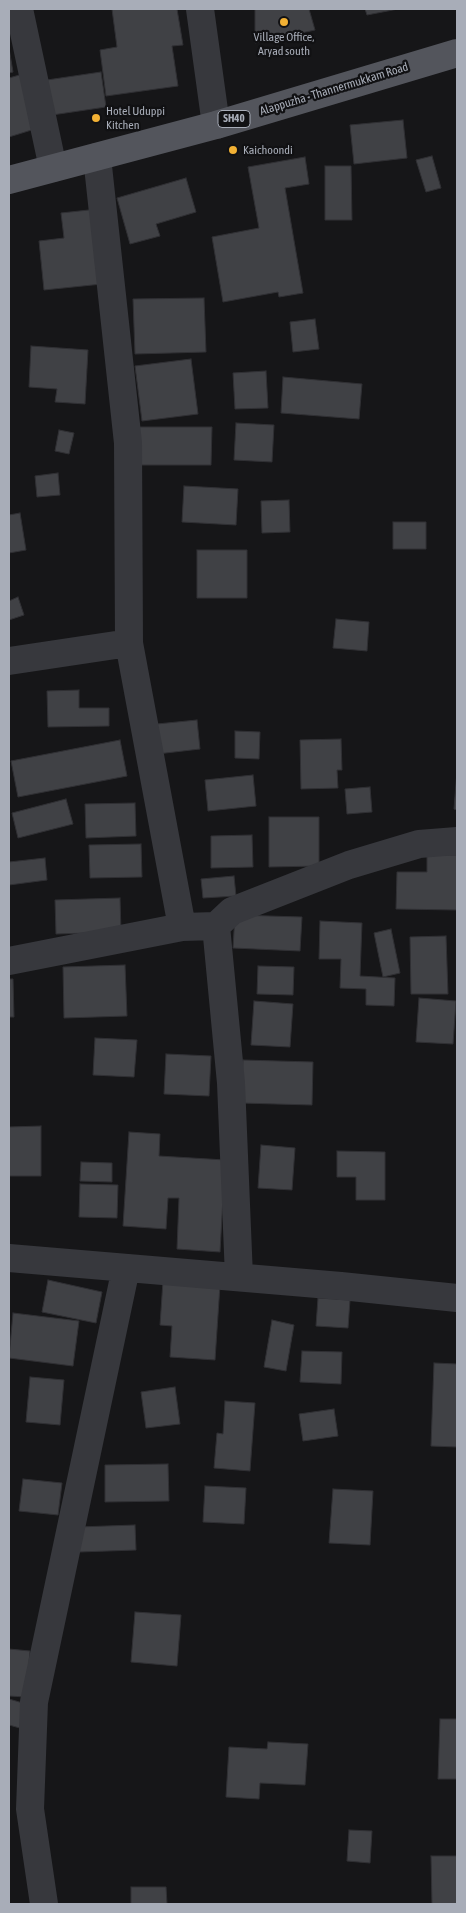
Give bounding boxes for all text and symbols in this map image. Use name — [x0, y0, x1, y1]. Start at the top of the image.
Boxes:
marker: Village Office, Aryad south — [278, 16, 290, 28]
place label: Village Office, Aryad south — [254, 30, 314, 58]
street label: Alappuzha - Thannermukkam Road — [258, 60, 410, 118]
place label: Hotel Uduppi Kitchen — [106, 104, 165, 132]
road number: SH40 — [218, 110, 250, 128]
marker: Hotel Uduppi Kitchen — [90, 112, 102, 124]
place label: Kaichoondi — [243, 143, 293, 157]
marker: Kaichoondi — [227, 144, 239, 156]

